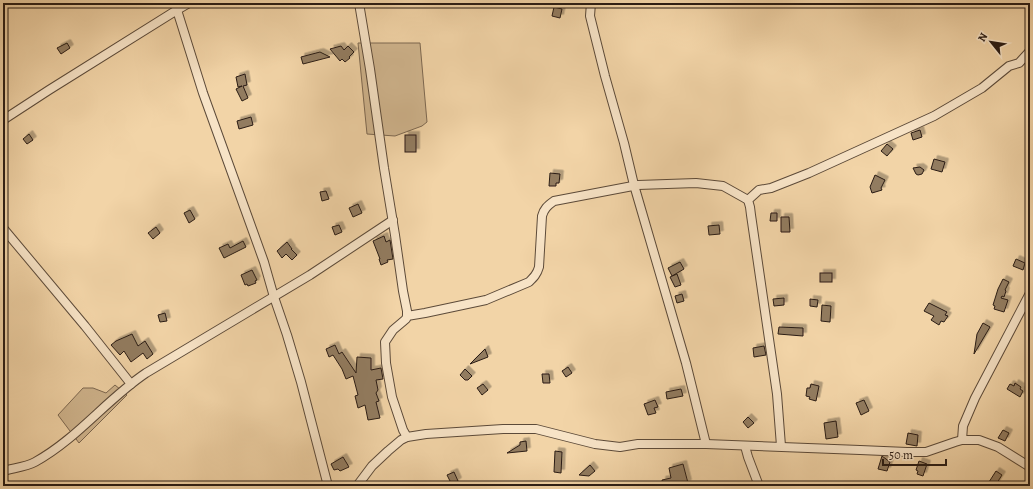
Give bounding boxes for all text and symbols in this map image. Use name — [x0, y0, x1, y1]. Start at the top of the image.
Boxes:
north arrow — [971, 22, 1011, 62]
text: N — [974, 30, 991, 44]
scale bar — [883, 441, 946, 467]
text: 50 m — [889, 447, 913, 463]

